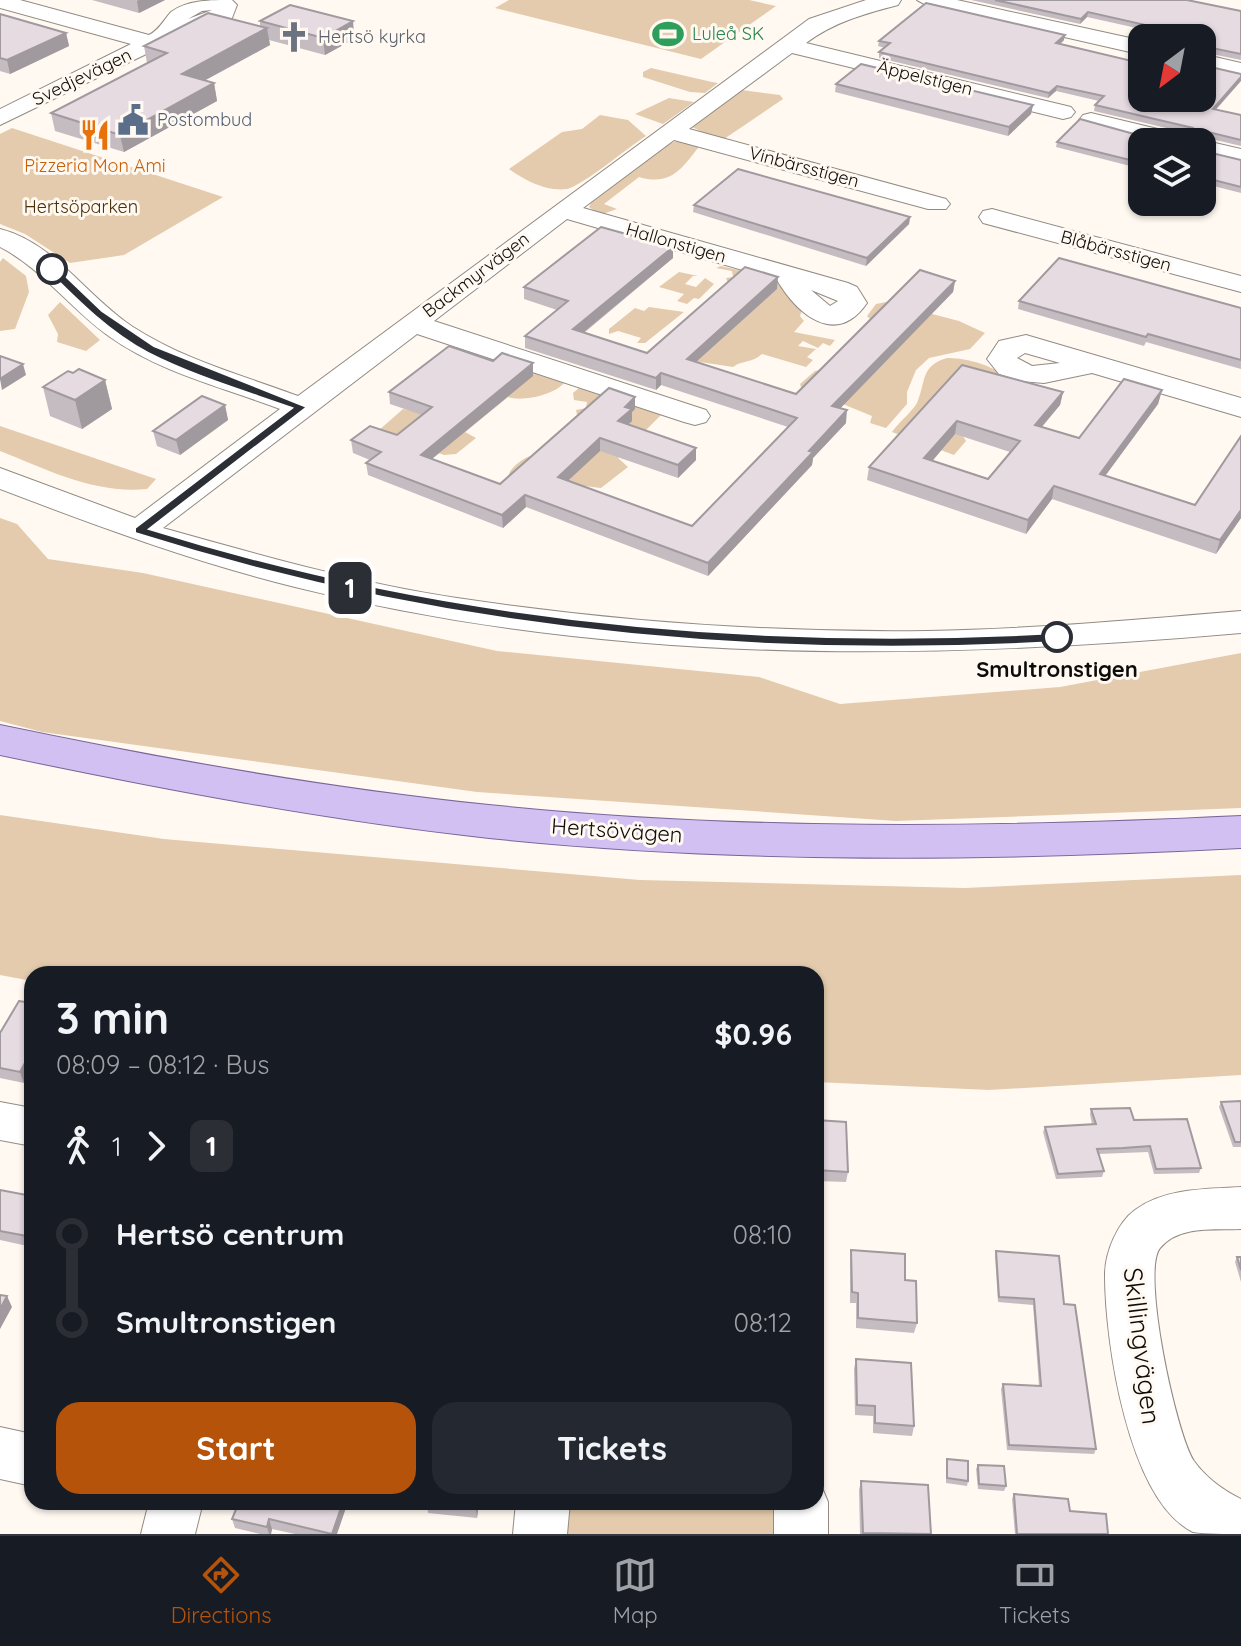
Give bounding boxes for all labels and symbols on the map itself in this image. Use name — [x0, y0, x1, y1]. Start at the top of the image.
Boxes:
sports icon: Luleå SK — [651, 17, 685, 51]
church icon: Hertsö kyrka — [277, 20, 311, 54]
place label: Luleå SK — [692, 22, 764, 45]
north arrow — [1128, 24, 1216, 112]
place label: Hertsö kyrka — [318, 25, 426, 48]
street label: Svedjevägen — [28, 43, 135, 110]
street label: Äppelstigen — [875, 55, 975, 100]
public building icon: Postombud — [116, 103, 150, 137]
place label: Postombud — [157, 108, 252, 131]
restaurant icon: Pizzeria Mon Ami — [78, 118, 112, 152]
street label: Vinbärsstigen — [746, 141, 862, 192]
place label: Pizzeria Mon Ami — [24, 154, 166, 177]
park label: Hertsöparken — [24, 195, 138, 218]
street label: Hallonstigen — [623, 217, 729, 268]
street label: Blåbärsstigen — [1058, 225, 1174, 276]
street label: Backmyrvägen — [418, 227, 534, 322]
unlabelled marker — [37, 254, 67, 284]
line badge: 1 — [324, 562, 376, 614]
marker: Smultronstigen — [1042, 622, 1072, 652]
place label: Smultronstigen — [976, 655, 1138, 683]
street label: Hertsövägen — [550, 811, 684, 849]
street label: Skillingvägen — [1117, 1266, 1168, 1426]

